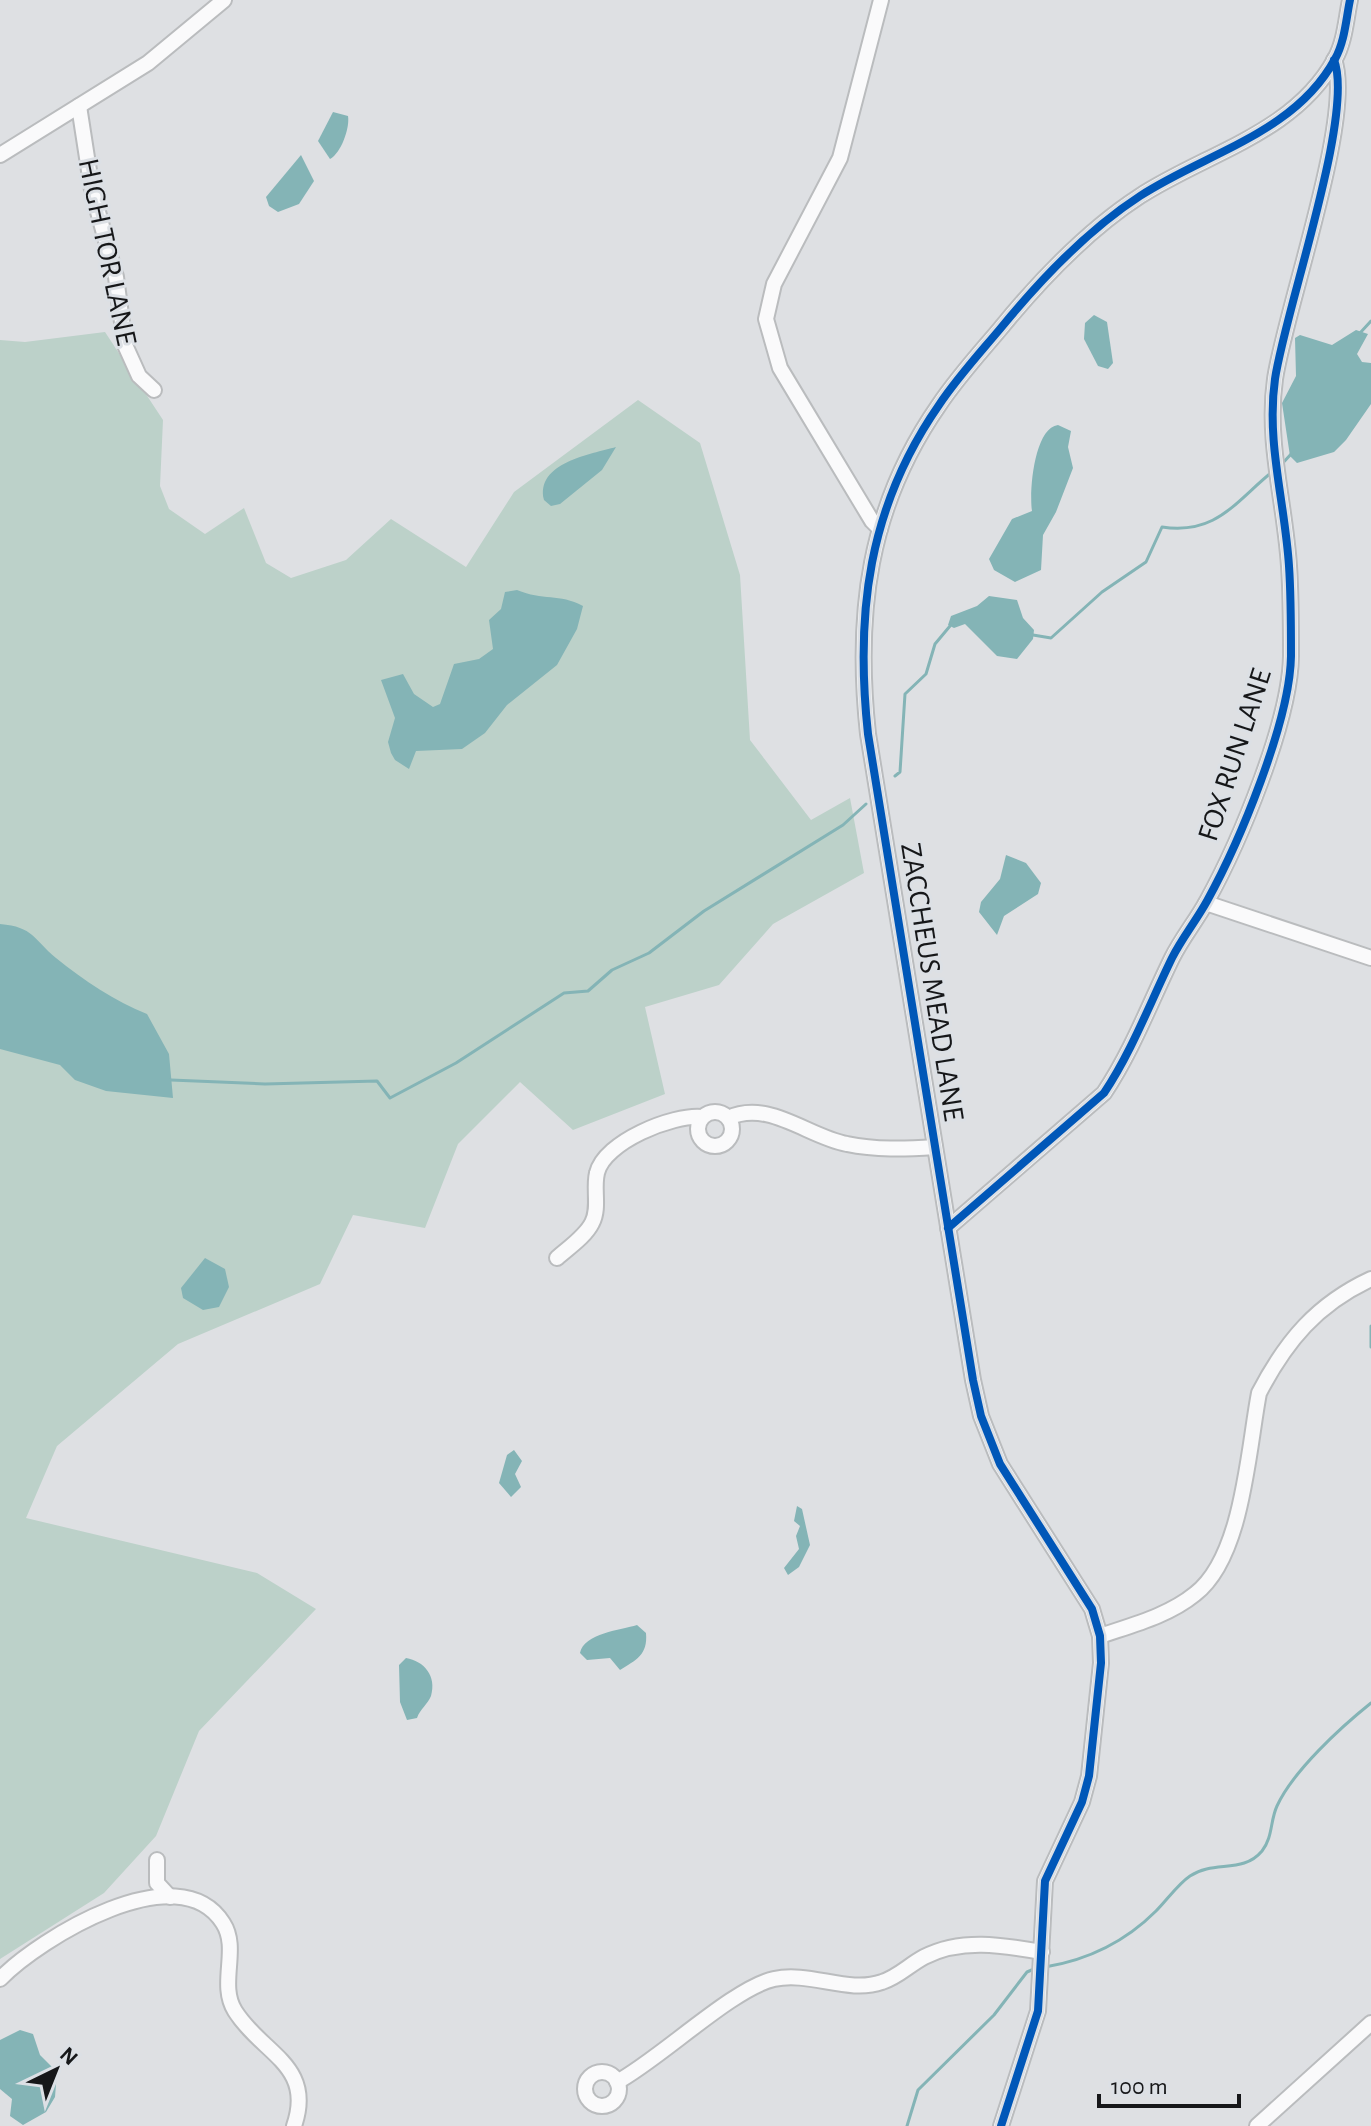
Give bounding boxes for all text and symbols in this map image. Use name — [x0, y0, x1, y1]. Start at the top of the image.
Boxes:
street label: HIGH TOR LANE — [73, 156, 141, 348]
street label: FOX RUN LANE — [1193, 665, 1277, 845]
street label: ZACCHEUS MEAD LANE — [895, 841, 969, 1123]
north arrow — [16, 2030, 96, 2110]
text: N — [56, 2043, 82, 2069]
scale bar — [1099, 2058, 1239, 2108]
text: 100 m — [1111, 2075, 1168, 2099]

